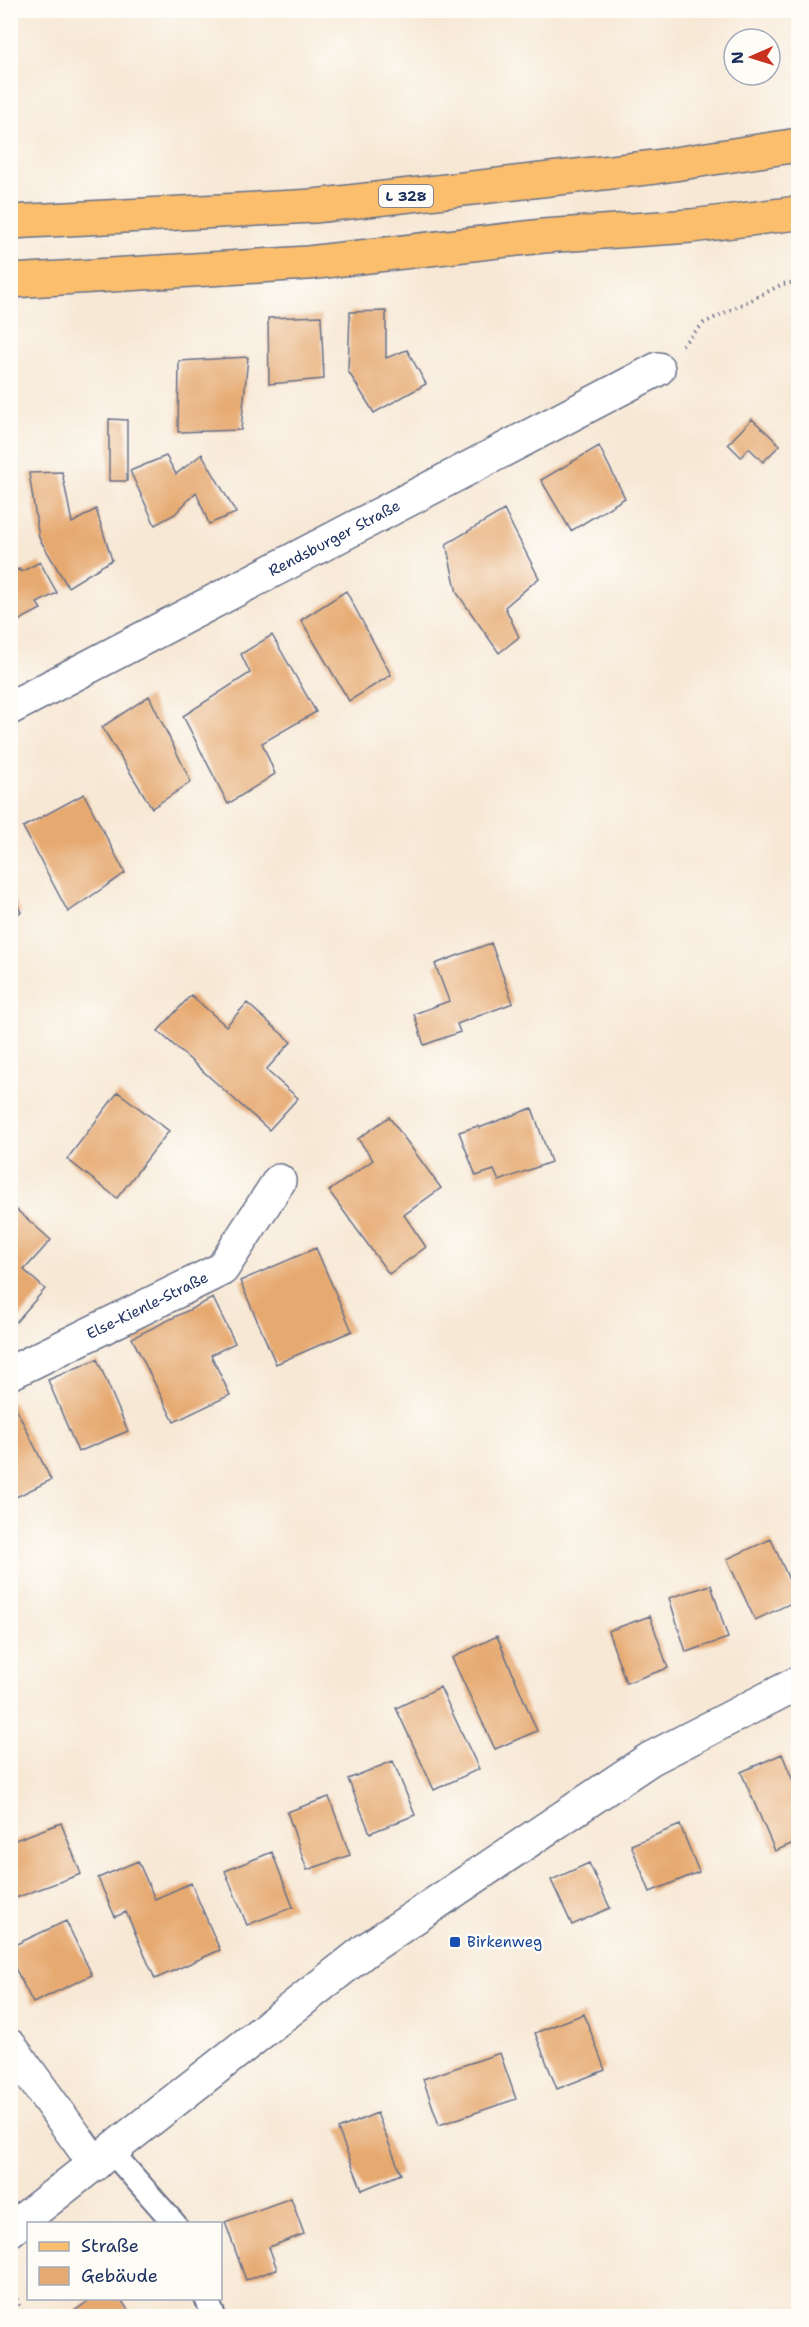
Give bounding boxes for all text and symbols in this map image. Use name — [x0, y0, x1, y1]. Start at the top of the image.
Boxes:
north arrow — [722, 27, 782, 87]
text: N — [727, 51, 748, 65]
road number: L 328 — [379, 185, 433, 207]
street label: Rendsburger Straße — [265, 496, 404, 581]
street label: Else-Kienle-Straße — [83, 1267, 212, 1344]
place label: Birkenweg — [467, 1932, 542, 1952]
marker: Birkenweg — [448, 1935, 462, 1949]
legend — [27, 2222, 222, 2300]
text: Straße — [81, 2234, 139, 2258]
text: Gebäude — [81, 2264, 158, 2288]

